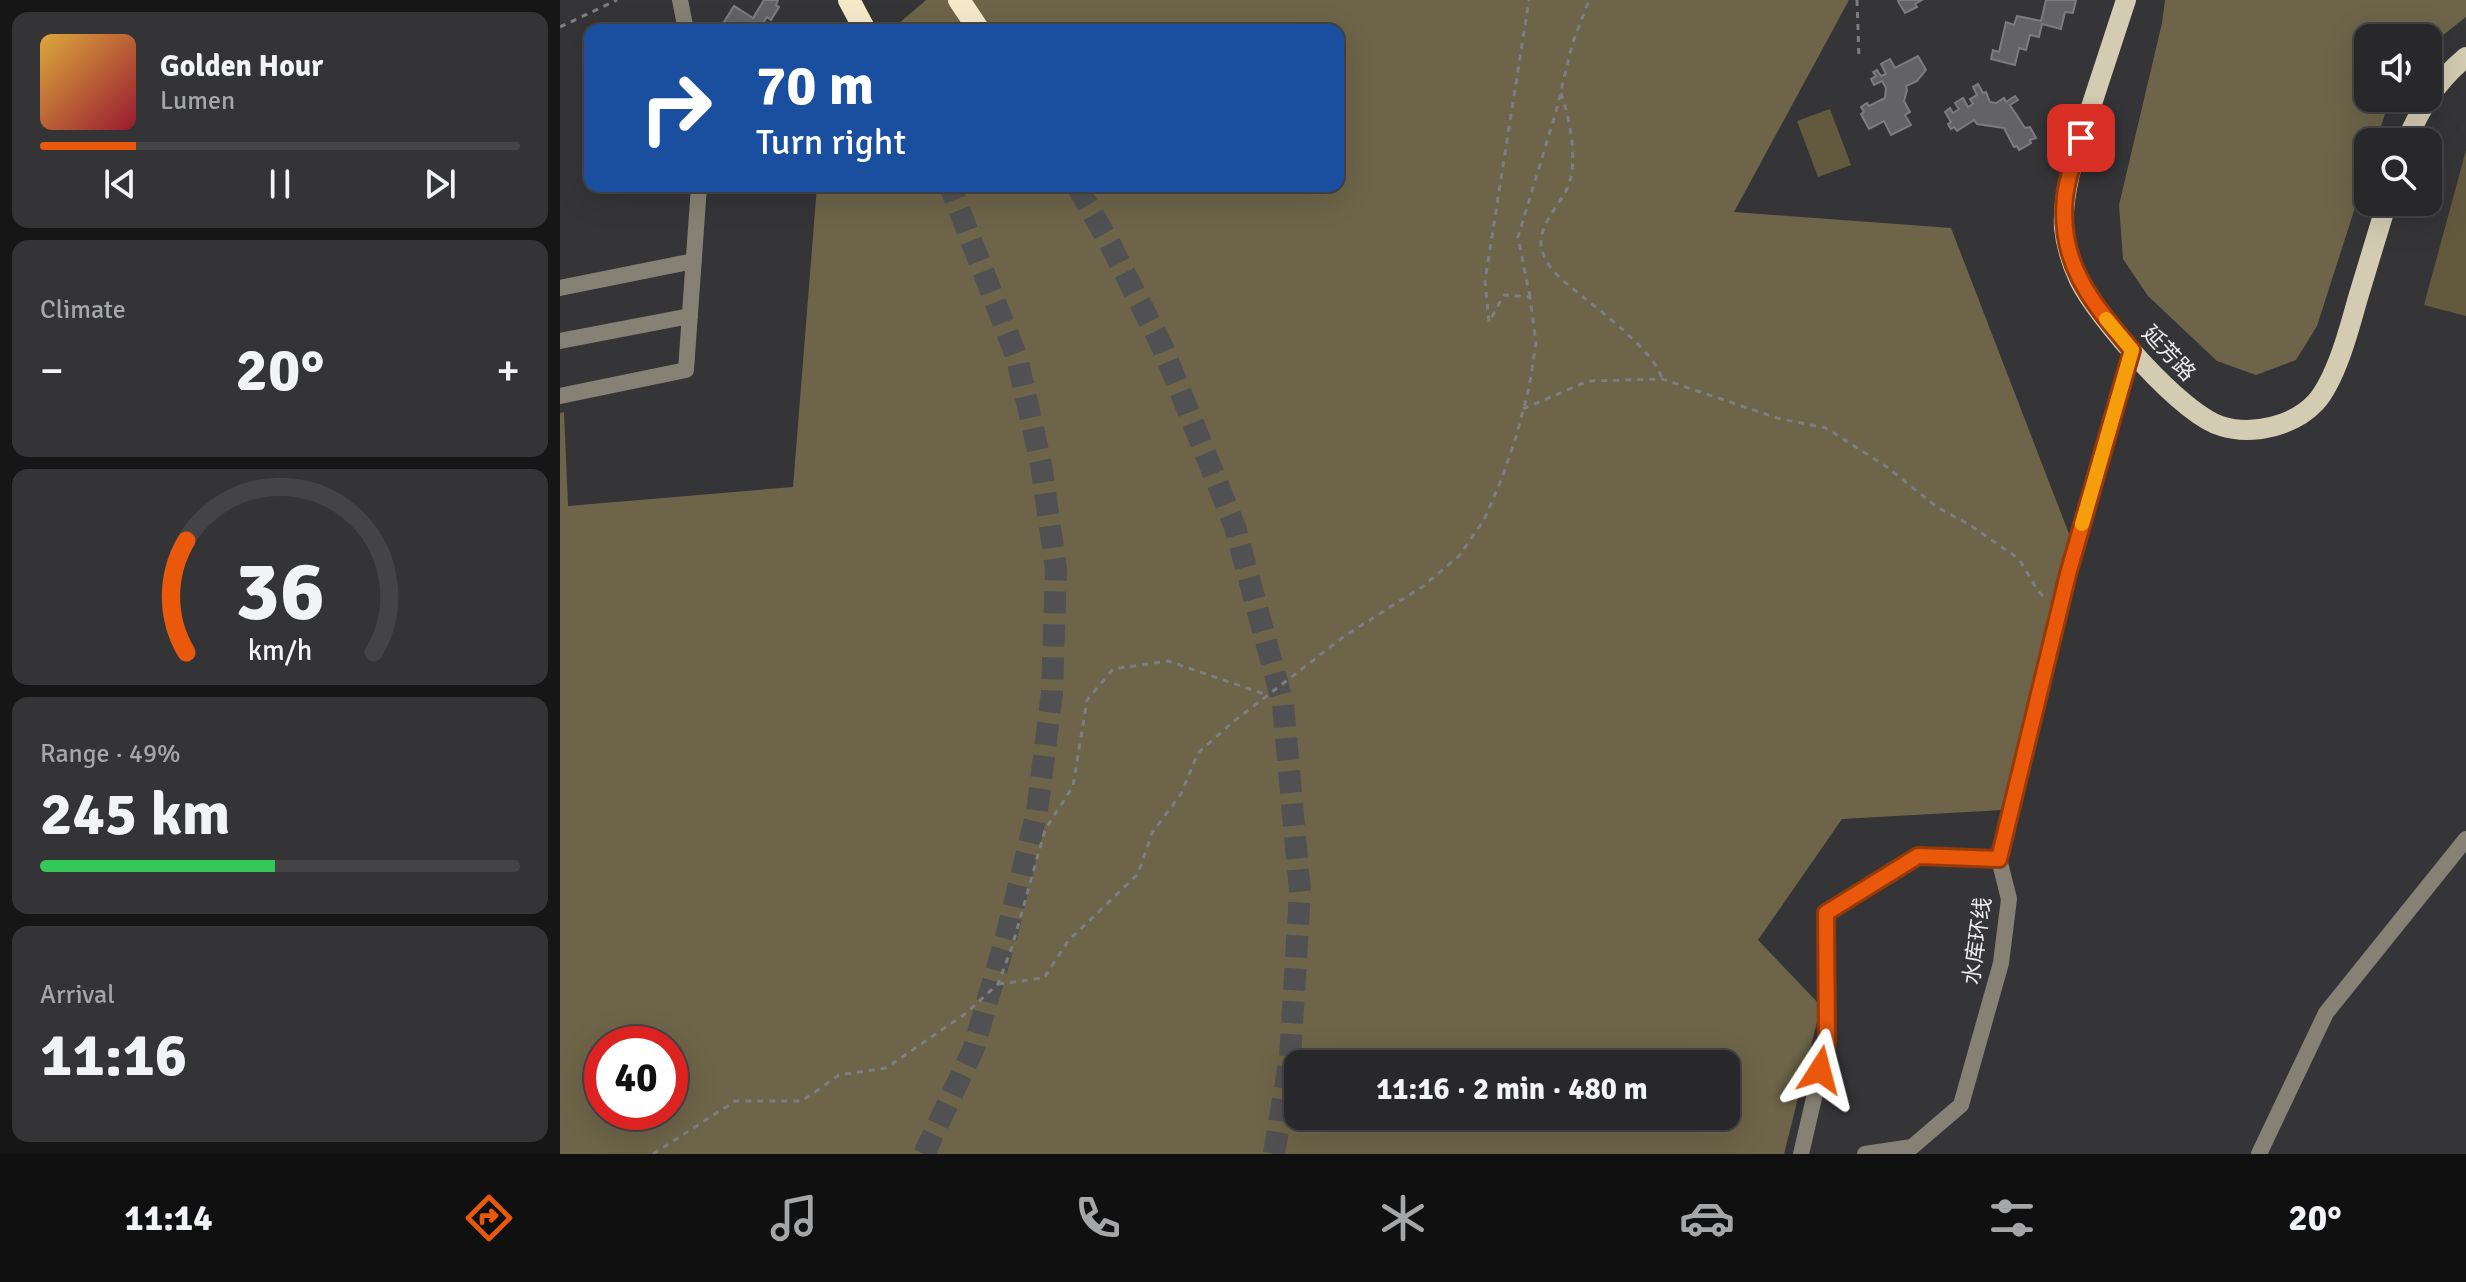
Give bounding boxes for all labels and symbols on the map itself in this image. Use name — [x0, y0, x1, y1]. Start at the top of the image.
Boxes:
pin — [2047, 104, 2115, 172]
street label: 延芳路 — [2137, 320, 2201, 386]
street label: 水库环线 — [1958, 896, 1996, 986]
speed limit sign: 40 — [584, 1026, 688, 1130]
position arrow — [1778, 1028, 1862, 1112]

